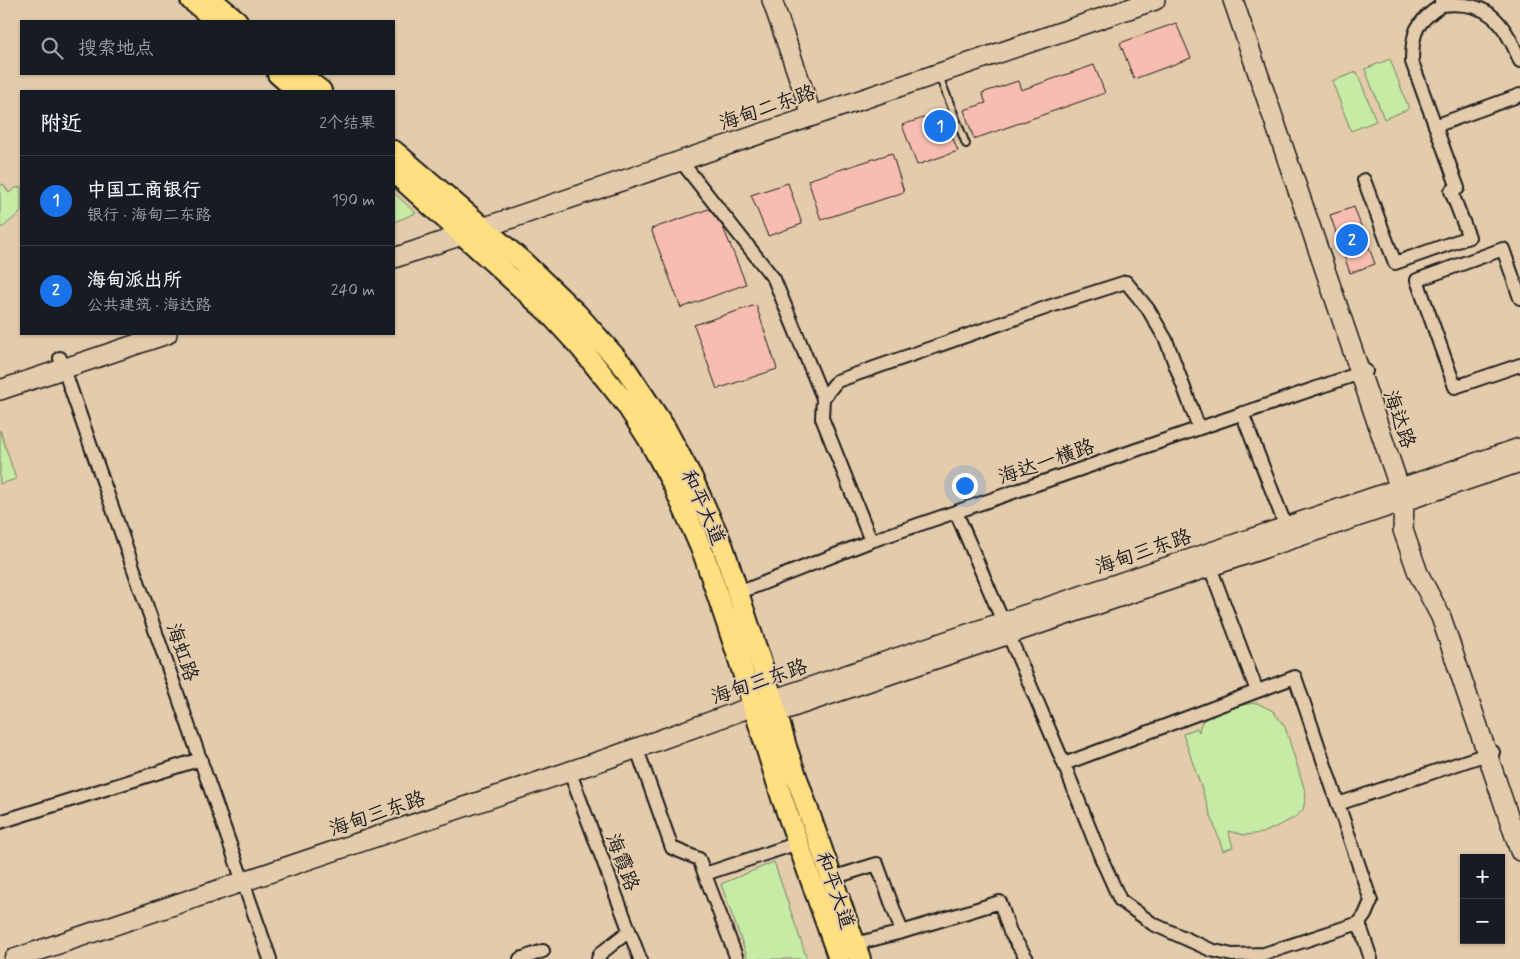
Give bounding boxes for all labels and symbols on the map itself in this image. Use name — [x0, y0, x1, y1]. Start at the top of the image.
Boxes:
street label: 海甸二东路 — [716, 79, 820, 137]
pin: 1 — [924, 107, 956, 145]
pin: 2 — [1336, 221, 1368, 259]
street label: 海达路 — [1376, 387, 1421, 453]
street label: 海达一横路 — [995, 433, 1099, 491]
street label: 和平大道 — [674, 466, 731, 550]
your location — [952, 473, 978, 499]
street label: 海甸三东路 — [1092, 523, 1196, 581]
street label: 海虹路 — [159, 620, 204, 686]
street label: 海甸三东路 — [708, 653, 812, 711]
street label: 海甸三东路 — [326, 785, 430, 843]
street label: 海霞路 — [598, 830, 645, 896]
street label: 和平大道 — [809, 848, 860, 933]

